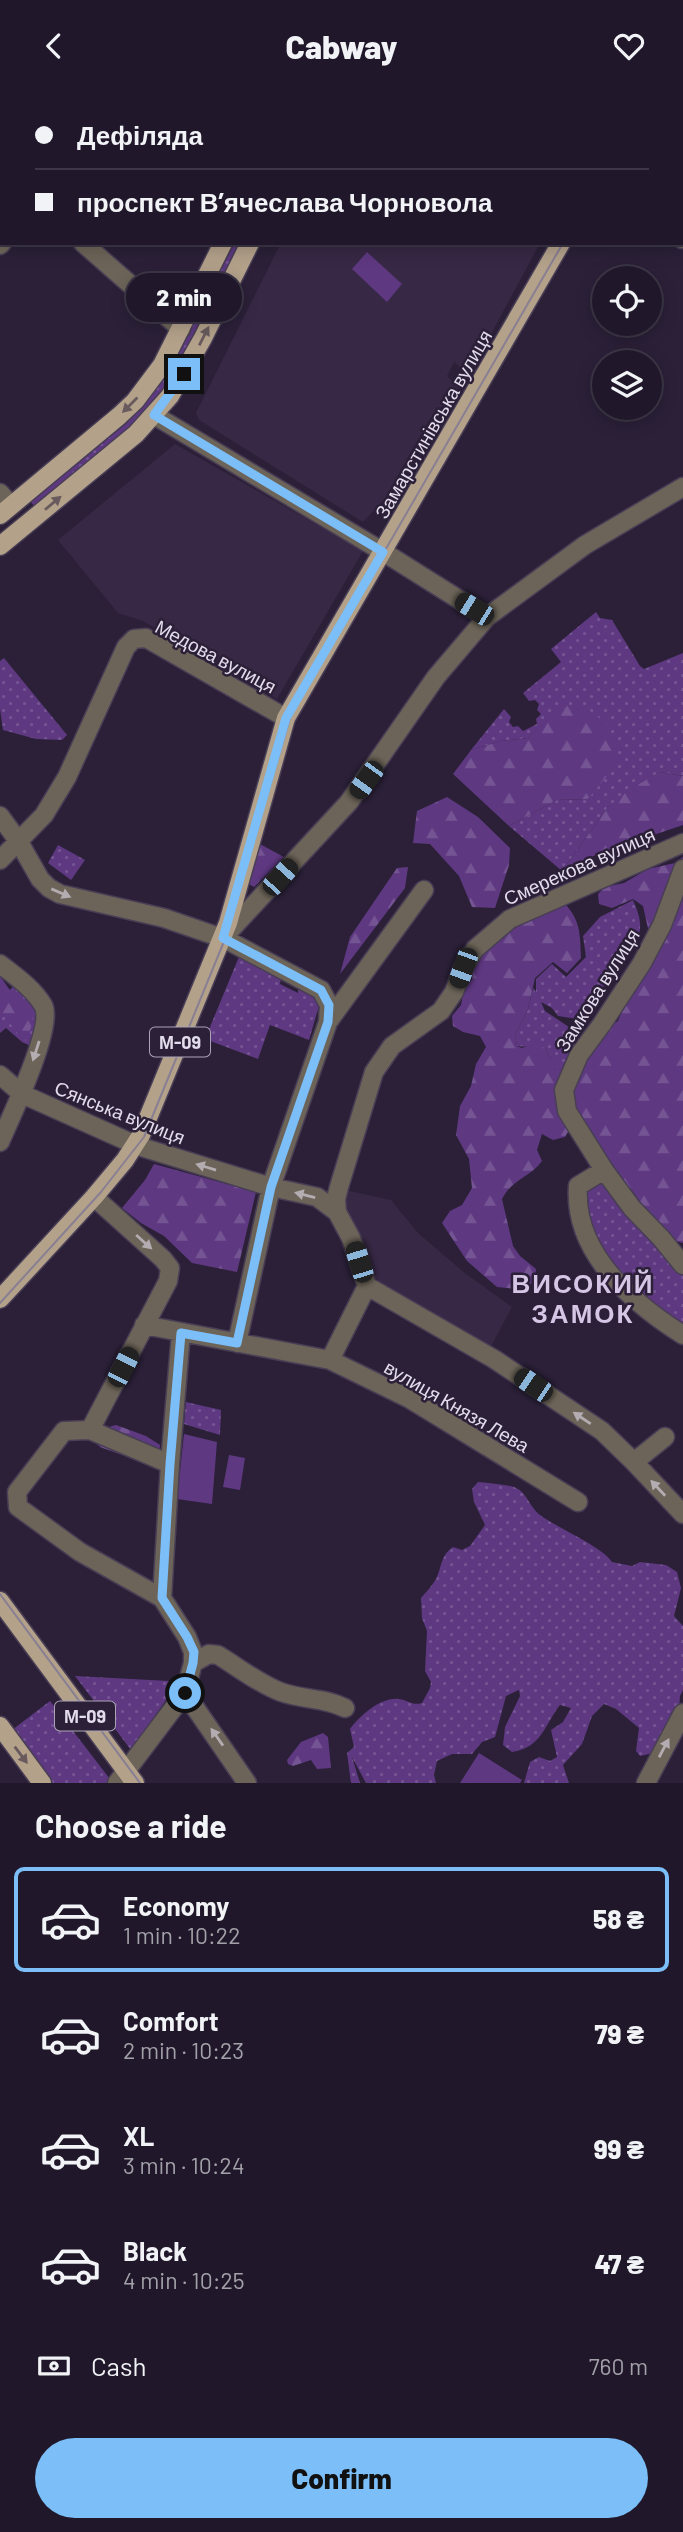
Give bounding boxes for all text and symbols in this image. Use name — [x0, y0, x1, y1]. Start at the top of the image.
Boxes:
icon: back — [35, 27, 73, 65]
text: Cabway — [285, 27, 398, 65]
icon: heart — [610, 27, 648, 65]
text: Дефіляда — [77, 119, 203, 150]
text: проспект Вʼячеслава Чорновола — [77, 186, 492, 217]
map controls — [592, 266, 662, 420]
button: locate — [592, 266, 662, 336]
callout: 2 min — [126, 273, 242, 321]
text: 2 min — [156, 283, 212, 311]
one-way arrow — [197, 326, 209, 346]
street label: Замарстинівська вулиця — [370, 326, 496, 522]
button: layers — [592, 350, 662, 420]
route end — [168, 358, 200, 390]
one-way arrow — [121, 397, 138, 414]
one-way arrow — [44, 496, 61, 511]
car — [451, 589, 498, 629]
street label: Медова вулиця — [152, 614, 280, 698]
car — [346, 757, 387, 803]
street label: Смерекова вулиця — [500, 822, 658, 910]
car — [259, 854, 302, 900]
one-way arrow — [51, 887, 71, 899]
street label: Замкова вулиця — [550, 925, 644, 1055]
car — [446, 945, 481, 991]
road number: М-09 — [150, 1027, 210, 1057]
one-way arrow — [30, 1041, 41, 1062]
street label: Сянська вулиця — [51, 1075, 189, 1149]
one-way arrow — [195, 1161, 216, 1171]
one-way arrow — [294, 1189, 316, 1200]
one-way arrow — [136, 1234, 153, 1249]
car — [343, 1239, 376, 1285]
district label: ВИСОКИЙ ЗАМОК — [511, 1267, 655, 1328]
car — [105, 1344, 142, 1390]
street label: вулиця Князя Лева — [380, 1355, 534, 1457]
car — [510, 1365, 557, 1405]
one-way arrow — [573, 1411, 591, 1425]
one-way arrow — [651, 1480, 667, 1497]
route start — [169, 1677, 201, 1709]
road number: М-09 — [55, 1701, 115, 1731]
one-way arrow — [210, 1728, 224, 1746]
one-way arrow — [659, 1738, 670, 1758]
one-way arrow — [14, 1746, 28, 1764]
text: Choose a ride — [35, 1806, 227, 1844]
icon: car — [39, 1888, 102, 1951]
text: Economy — [123, 1890, 229, 1921]
text: 58 ₴ — [593, 1903, 644, 1934]
text: 1 min · 10:22 — [123, 1921, 240, 1949]
icon: car — [39, 2003, 102, 2066]
text: Comfort — [123, 2005, 219, 2036]
text: 79 ₴ — [594, 2018, 644, 2049]
text: 2 min · 10:23 — [123, 2036, 244, 2064]
icon: car — [39, 2118, 102, 2181]
text: XL — [123, 2120, 154, 2151]
text: 99 ₴ — [594, 2133, 644, 2164]
text: 3 min · 10:24 — [123, 2151, 245, 2179]
icon: car — [39, 2233, 102, 2296]
text: Black — [123, 2235, 187, 2266]
text: 47 ₴ — [594, 2248, 644, 2279]
text: 4 min · 10:25 — [123, 2266, 245, 2294]
icon: cash — [35, 2347, 73, 2385]
text: Cash — [91, 2350, 146, 2381]
text: 760 m — [589, 2352, 648, 2380]
button: Confirm — [35, 2438, 648, 2518]

